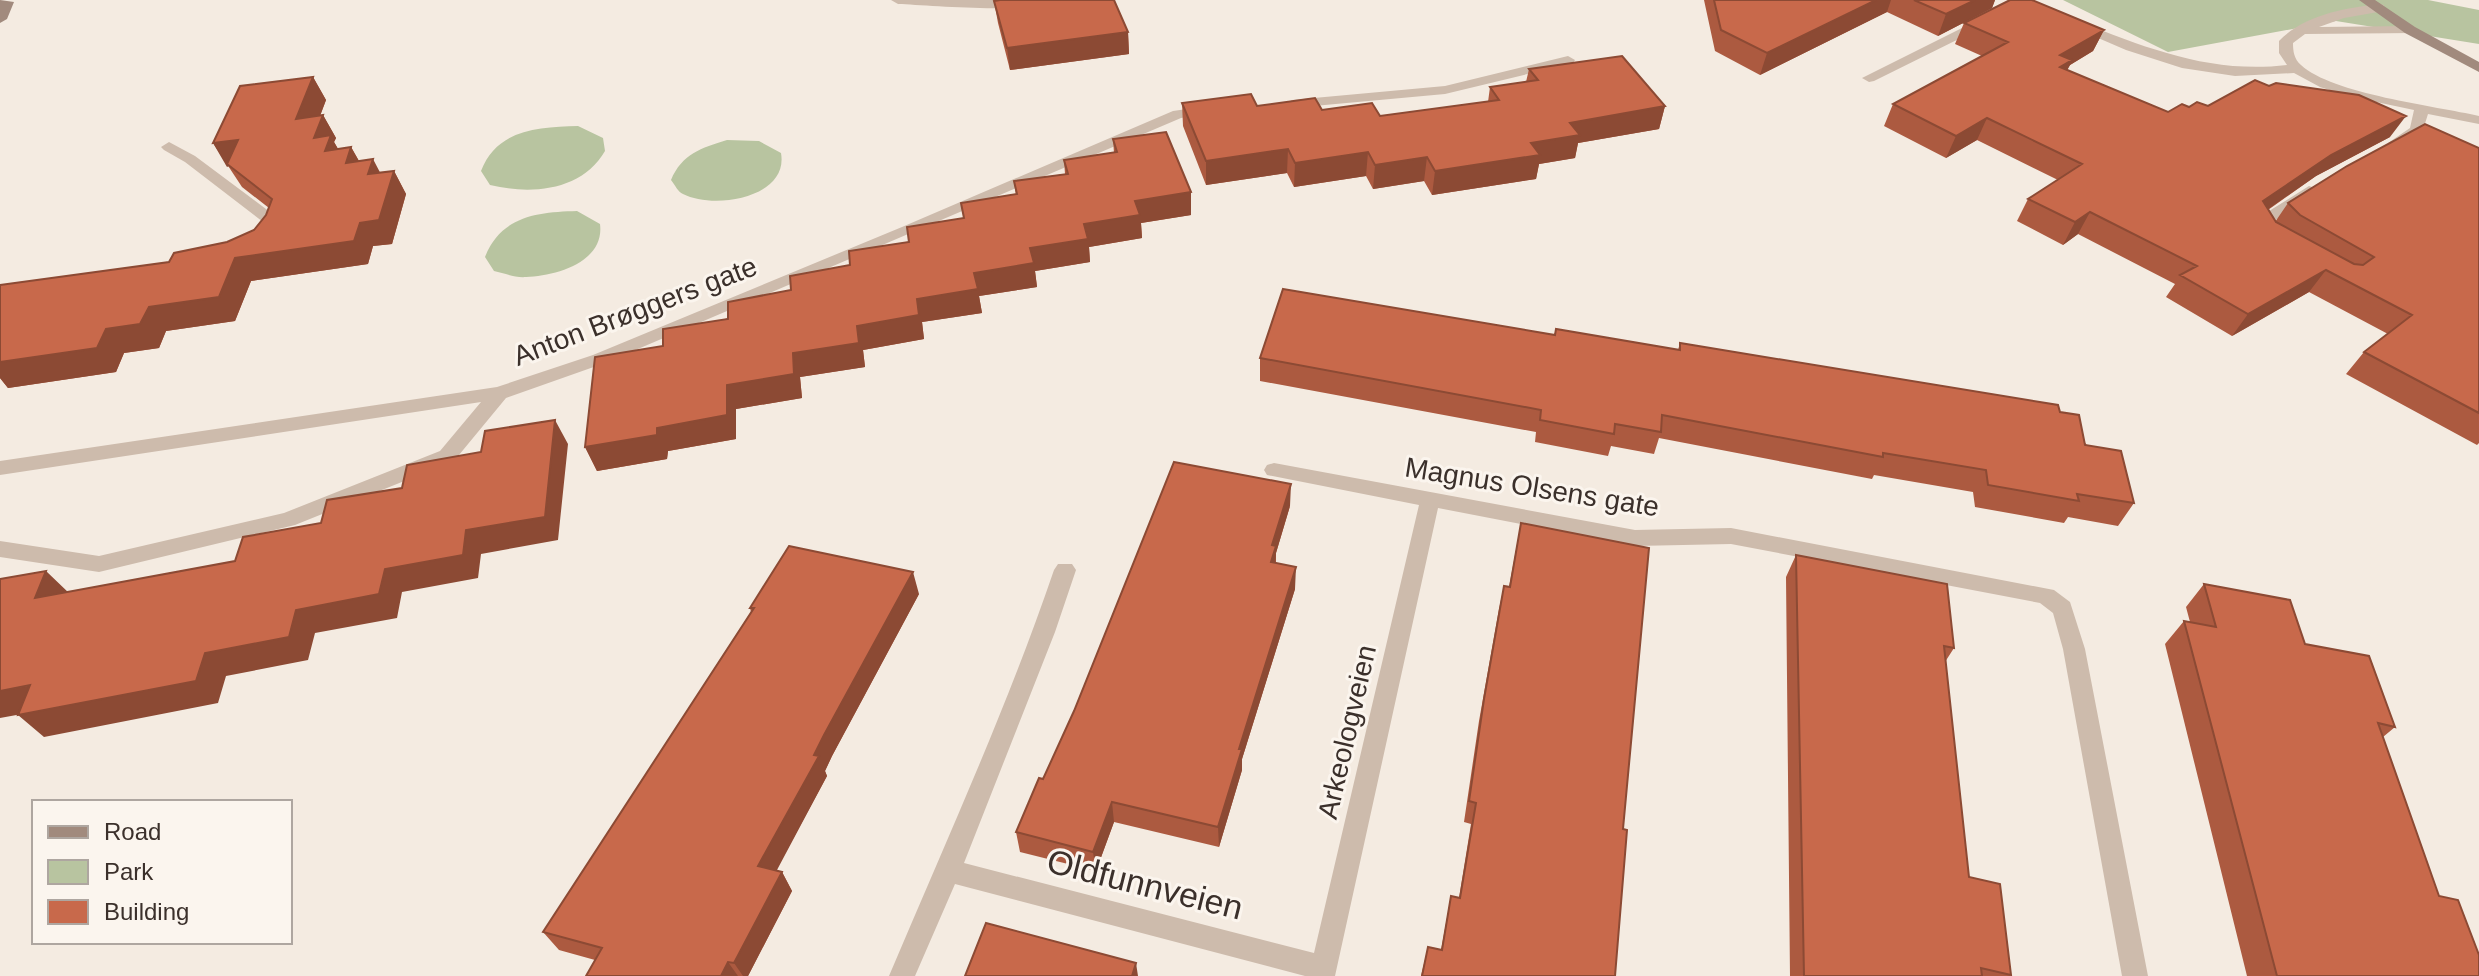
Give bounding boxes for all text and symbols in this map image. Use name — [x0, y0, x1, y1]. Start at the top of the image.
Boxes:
street label: Anton Brøggers gate — [509, 250, 761, 372]
street label: Magnus Olsens gate — [1403, 452, 1661, 522]
street label: Arkeologveien — [1312, 642, 1382, 822]
legend — [32, 800, 292, 944]
text: Road — [104, 818, 161, 845]
street label: Oldfunnveien — [1043, 841, 1247, 927]
text: Park — [104, 858, 154, 885]
text: Building — [104, 898, 189, 925]

